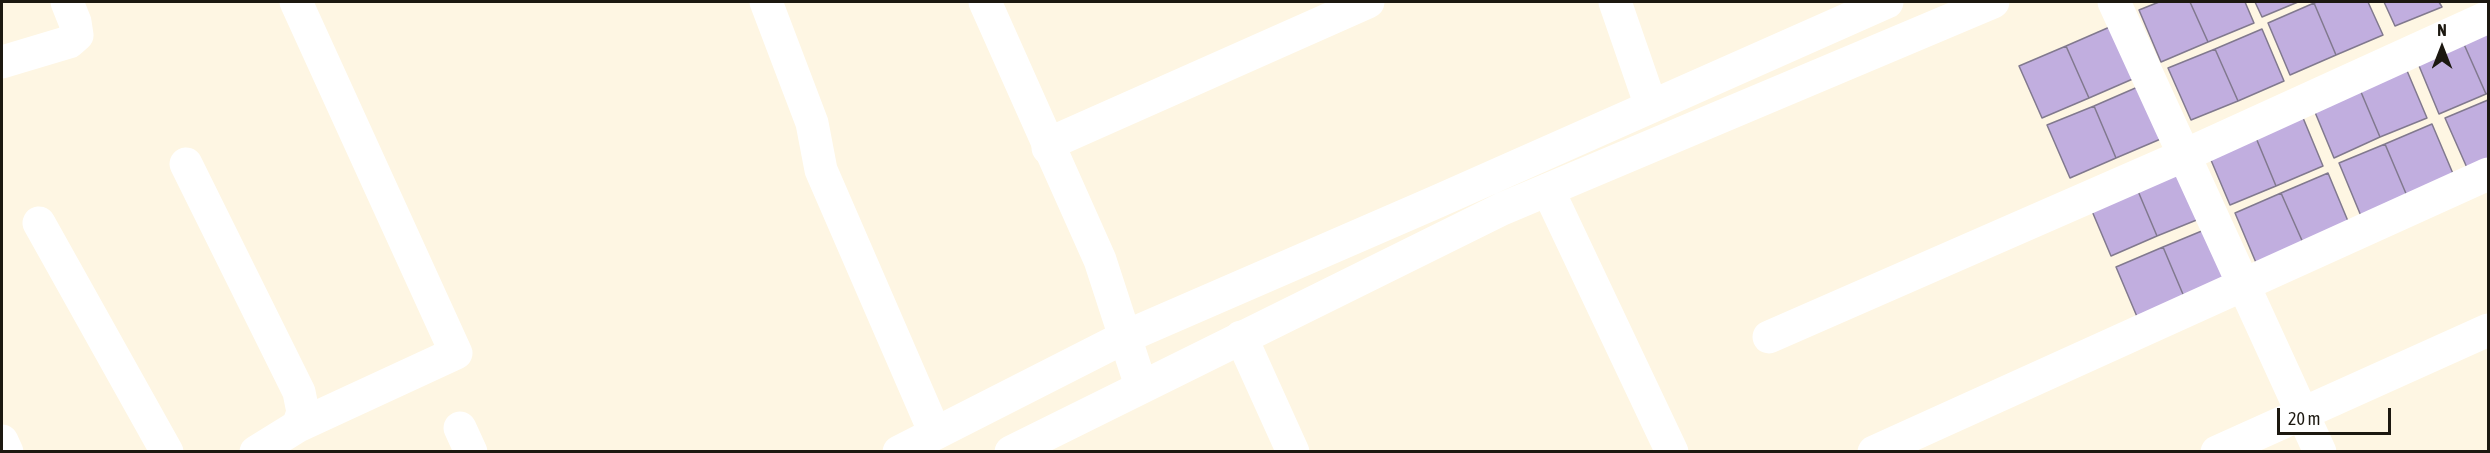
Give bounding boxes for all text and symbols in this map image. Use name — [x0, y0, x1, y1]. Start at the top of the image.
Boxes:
north arrow — [2412, 18, 2472, 78]
text: N — [2437, 21, 2447, 39]
scale bar — [2280, 396, 2394, 434]
text: 20 m — [2288, 408, 2320, 429]

